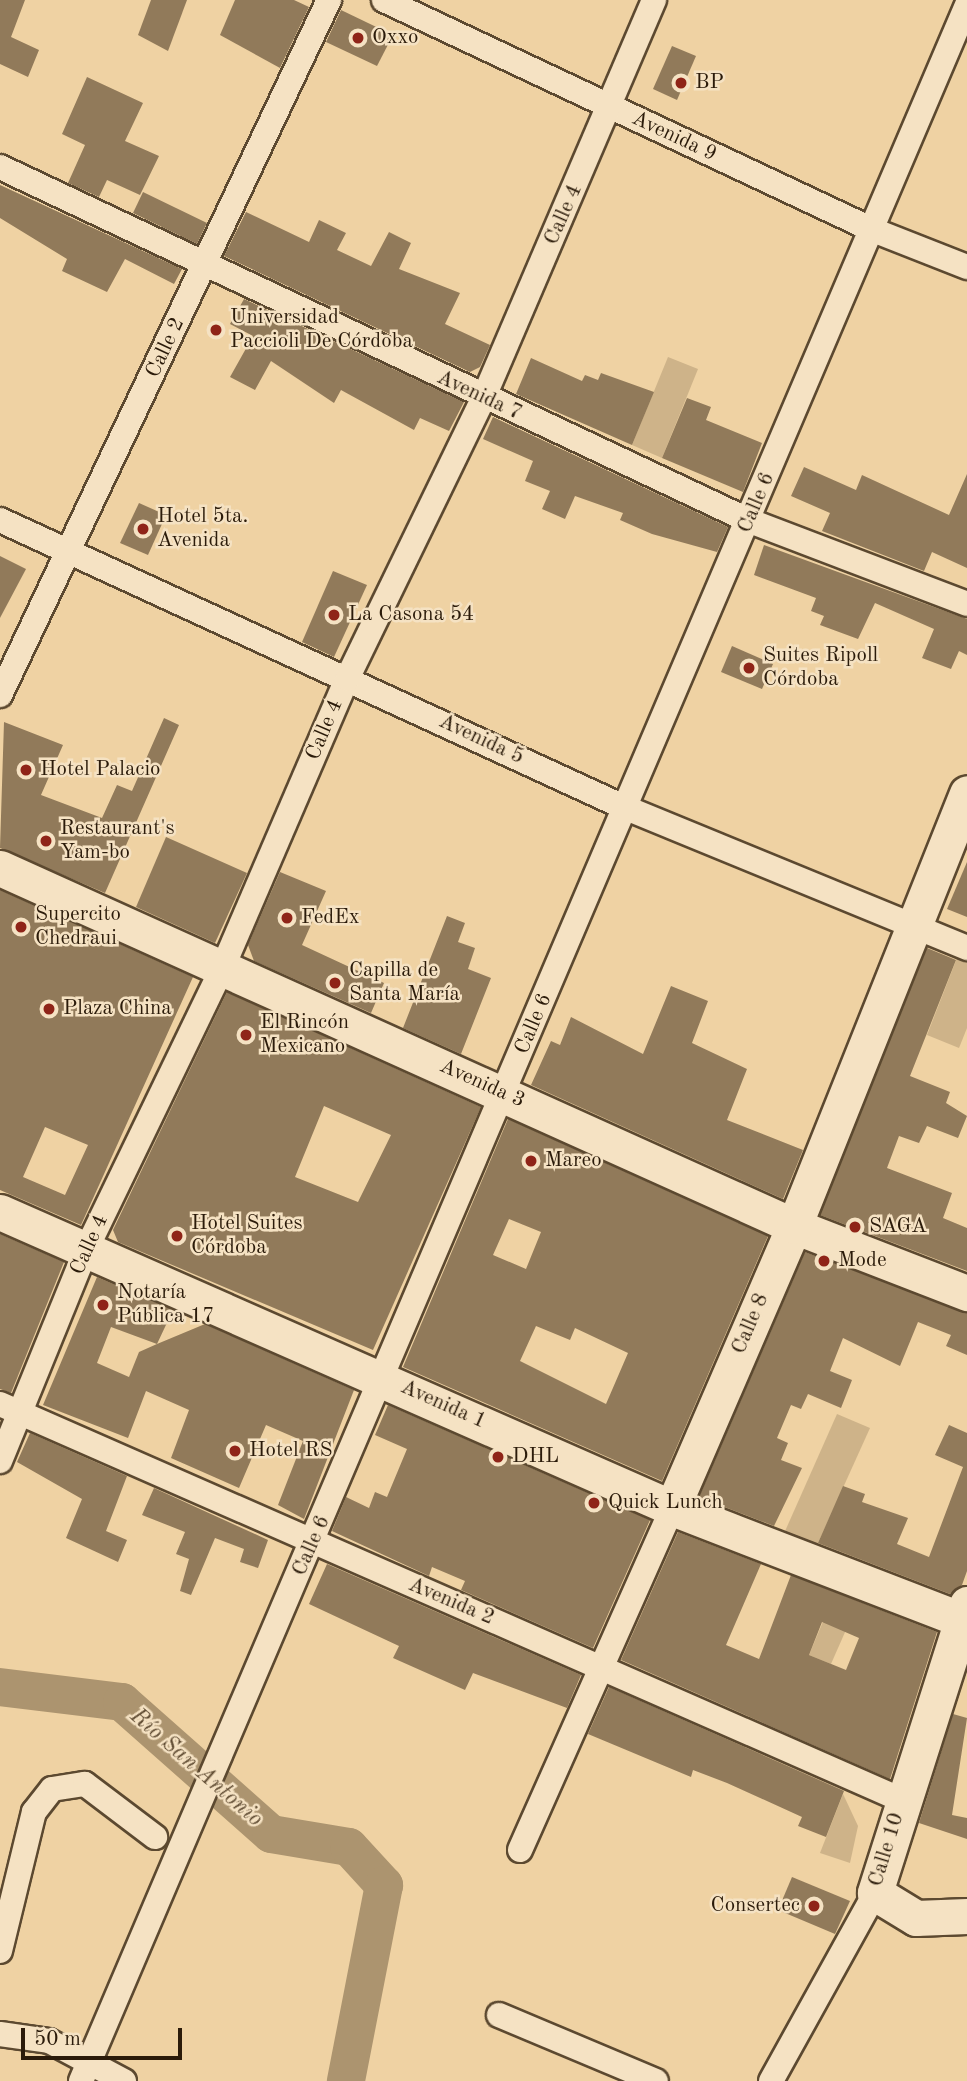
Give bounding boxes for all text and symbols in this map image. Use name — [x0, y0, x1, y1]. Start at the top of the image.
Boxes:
place label: Oxxo — [372, 25, 418, 51]
marker: Oxxo — [350, 30, 366, 46]
place label: BP — [695, 70, 724, 96]
marker: BP — [673, 75, 689, 91]
street label: Avenida 9 — [627, 106, 721, 168]
street label: Calle 4 — [540, 181, 588, 249]
place label: Universidad Paccioli De Córdoba — [230, 305, 413, 355]
street label: Calle 2 — [141, 314, 191, 382]
marker: Universidad Paccioli De Córdoba — [208, 322, 224, 338]
street label: Avenida 7 — [432, 365, 526, 427]
street label: Calle 6 — [733, 469, 781, 537]
place label: Hotel 5ta. Avenida — [157, 504, 248, 554]
marker: Hotel 5ta. Avenida — [135, 521, 151, 537]
place label: La Casona 54 — [348, 602, 474, 628]
marker: La Casona 54 — [326, 607, 342, 623]
place label: Suites Ripoll Córdoba — [763, 643, 878, 693]
marker: Suites Ripoll Córdoba — [741, 660, 757, 676]
street label: Calle 4 — [301, 696, 349, 764]
street label: Avenida 5 — [434, 709, 528, 771]
place label: Hotel Palacio — [40, 757, 161, 783]
marker: Hotel Palacio — [18, 762, 34, 778]
place label: Restaurant's Yam-bo — [60, 816, 175, 866]
marker: Restaurant's Yam-bo — [38, 833, 54, 849]
place label: Supercito Chedraui — [35, 902, 121, 952]
place label: FedEx — [301, 905, 360, 931]
marker: FedEx — [279, 910, 295, 926]
marker: Supercito Chedraui — [13, 919, 29, 935]
place label: Capilla de Santa María — [349, 958, 460, 1008]
marker: Capilla de Santa María — [327, 975, 343, 991]
street label: Calle 6 — [510, 990, 558, 1058]
place label: Plaza China — [63, 996, 172, 1022]
marker: Plaza China — [41, 1001, 57, 1017]
place label: El Rincón Mexicano — [260, 1010, 349, 1060]
marker: El Rincón Mexicano — [238, 1027, 254, 1043]
street label: Avenida 3 — [435, 1054, 529, 1114]
place label: Mareo — [545, 1148, 602, 1174]
marker: Mareo — [523, 1153, 539, 1169]
street label: Calle 4 — [66, 1211, 114, 1279]
place label: Hotel Suites Córdoba — [191, 1211, 303, 1261]
place label: SAGA — [869, 1214, 927, 1240]
marker: SAGA — [847, 1219, 863, 1235]
marker: Hotel Suites Córdoba — [169, 1228, 185, 1244]
place label: Mode — [838, 1248, 887, 1274]
marker: Mode — [816, 1253, 832, 1269]
place label: Notaría Pública 17 — [117, 1280, 214, 1330]
street label: Calle 8 — [727, 1290, 775, 1358]
marker: Notaría Pública 17 — [95, 1297, 111, 1313]
street label: Avenida 1 — [396, 1375, 490, 1435]
place label: Hotel RS — [249, 1438, 333, 1464]
marker: Hotel RS — [227, 1443, 243, 1459]
place label: DHL — [512, 1444, 559, 1470]
marker: DHL — [490, 1449, 506, 1465]
place label: Quick Lunch — [608, 1490, 723, 1516]
marker: Quick Lunch — [586, 1495, 602, 1511]
street label: Calle 6 — [288, 1512, 336, 1580]
street label: Avenida 2 — [404, 1573, 498, 1631]
water label: Río San Antonio — [124, 1703, 268, 1833]
street label: Calle 10 — [864, 1810, 910, 1890]
place label: Consertec — [711, 1893, 800, 1919]
marker: Consertec — [806, 1898, 822, 1914]
scale bar — [24, 2014, 186, 2058]
text: 50 m — [34, 2029, 81, 2050]

